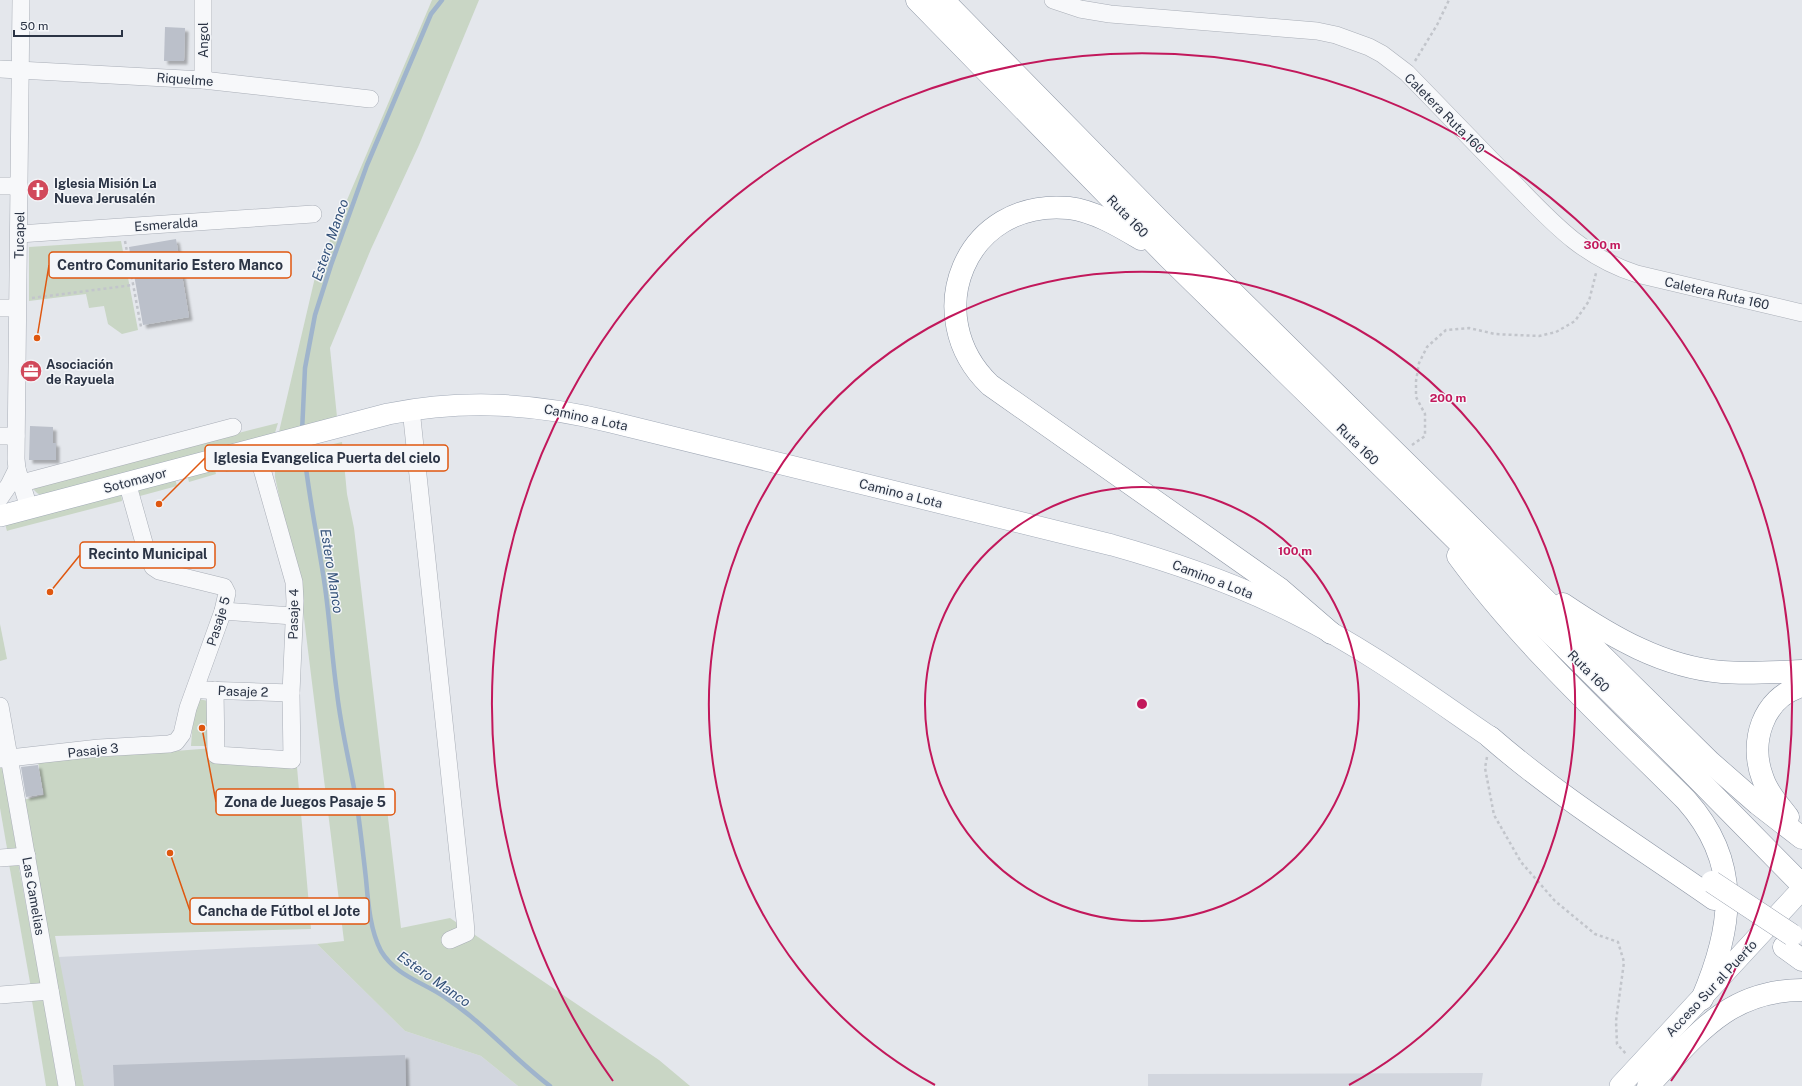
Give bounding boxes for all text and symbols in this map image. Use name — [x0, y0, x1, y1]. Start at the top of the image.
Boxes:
scale bar — [14, 12, 122, 38]
text: 50 m — [20, 19, 48, 33]
street label: Angol — [196, 22, 211, 58]
street label: Riquelme — [156, 70, 214, 89]
street label: Caletera Ruta 160 — [1402, 70, 1488, 157]
place label: Iglesia Misión La Nueva Jerusalén — [54, 176, 157, 206]
church icon: Iglesia Misión La Nueva Jerusalén — [25, 177, 51, 203]
street label: Ruta 160 — [1104, 192, 1151, 241]
water label: Estero Manco — [308, 197, 352, 283]
street label: Tucapel — [12, 211, 27, 259]
street label: Esmeralda — [134, 215, 198, 234]
text: 300 m — [1584, 238, 1621, 252]
callout: Centro Comunitario Estero Manco — [49, 252, 291, 278]
text: Centro Comunitario Estero Manco — [57, 257, 283, 273]
street label: Caletera Ruta 160 — [1663, 274, 1771, 313]
place label: Asociación de Rayuela — [46, 357, 114, 387]
office icon: Asociación de Rayuela — [18, 358, 44, 384]
text: 200 m — [1430, 391, 1466, 405]
street label: Camino a Lota — [543, 401, 629, 434]
street label: Ruta 160 — [1333, 421, 1382, 468]
callout: Iglesia Evangelica Puerta del cielo — [205, 445, 448, 471]
text: Iglesia Evangelica Puerta del cielo — [213, 450, 441, 466]
street label: Sotomayor — [102, 465, 169, 496]
street label: Camino a Lota — [858, 476, 944, 511]
water label: Estero Manco — [317, 527, 347, 615]
callout: Recinto Municipal — [80, 542, 215, 568]
text: 100 m — [1278, 544, 1312, 558]
text: Recinto Municipal — [88, 546, 208, 562]
street label: Camino a Lota — [1170, 557, 1255, 602]
street label: Pasaje 4 — [286, 588, 301, 640]
street label: Pasaje 5 — [204, 594, 233, 648]
street label: Ruta 160 — [1565, 647, 1613, 695]
street label: Pasaje 2 — [217, 683, 269, 700]
centre of rings — [1135, 697, 1149, 711]
street label: Pasaje 3 — [67, 740, 119, 761]
callout: Zona de Juegos Pasaje 5 — [216, 789, 395, 815]
text: Zona de Juegos Pasaje 5 — [224, 794, 386, 810]
street label: Las Camelias — [19, 856, 48, 937]
callout: Cancha de Fútbol el Jote — [190, 898, 369, 924]
text: Cancha de Fútbol el Jote — [198, 903, 360, 919]
street label: Acceso Sur al Puerto — [1663, 937, 1760, 1040]
water label: Estero Manco — [394, 948, 474, 1010]

